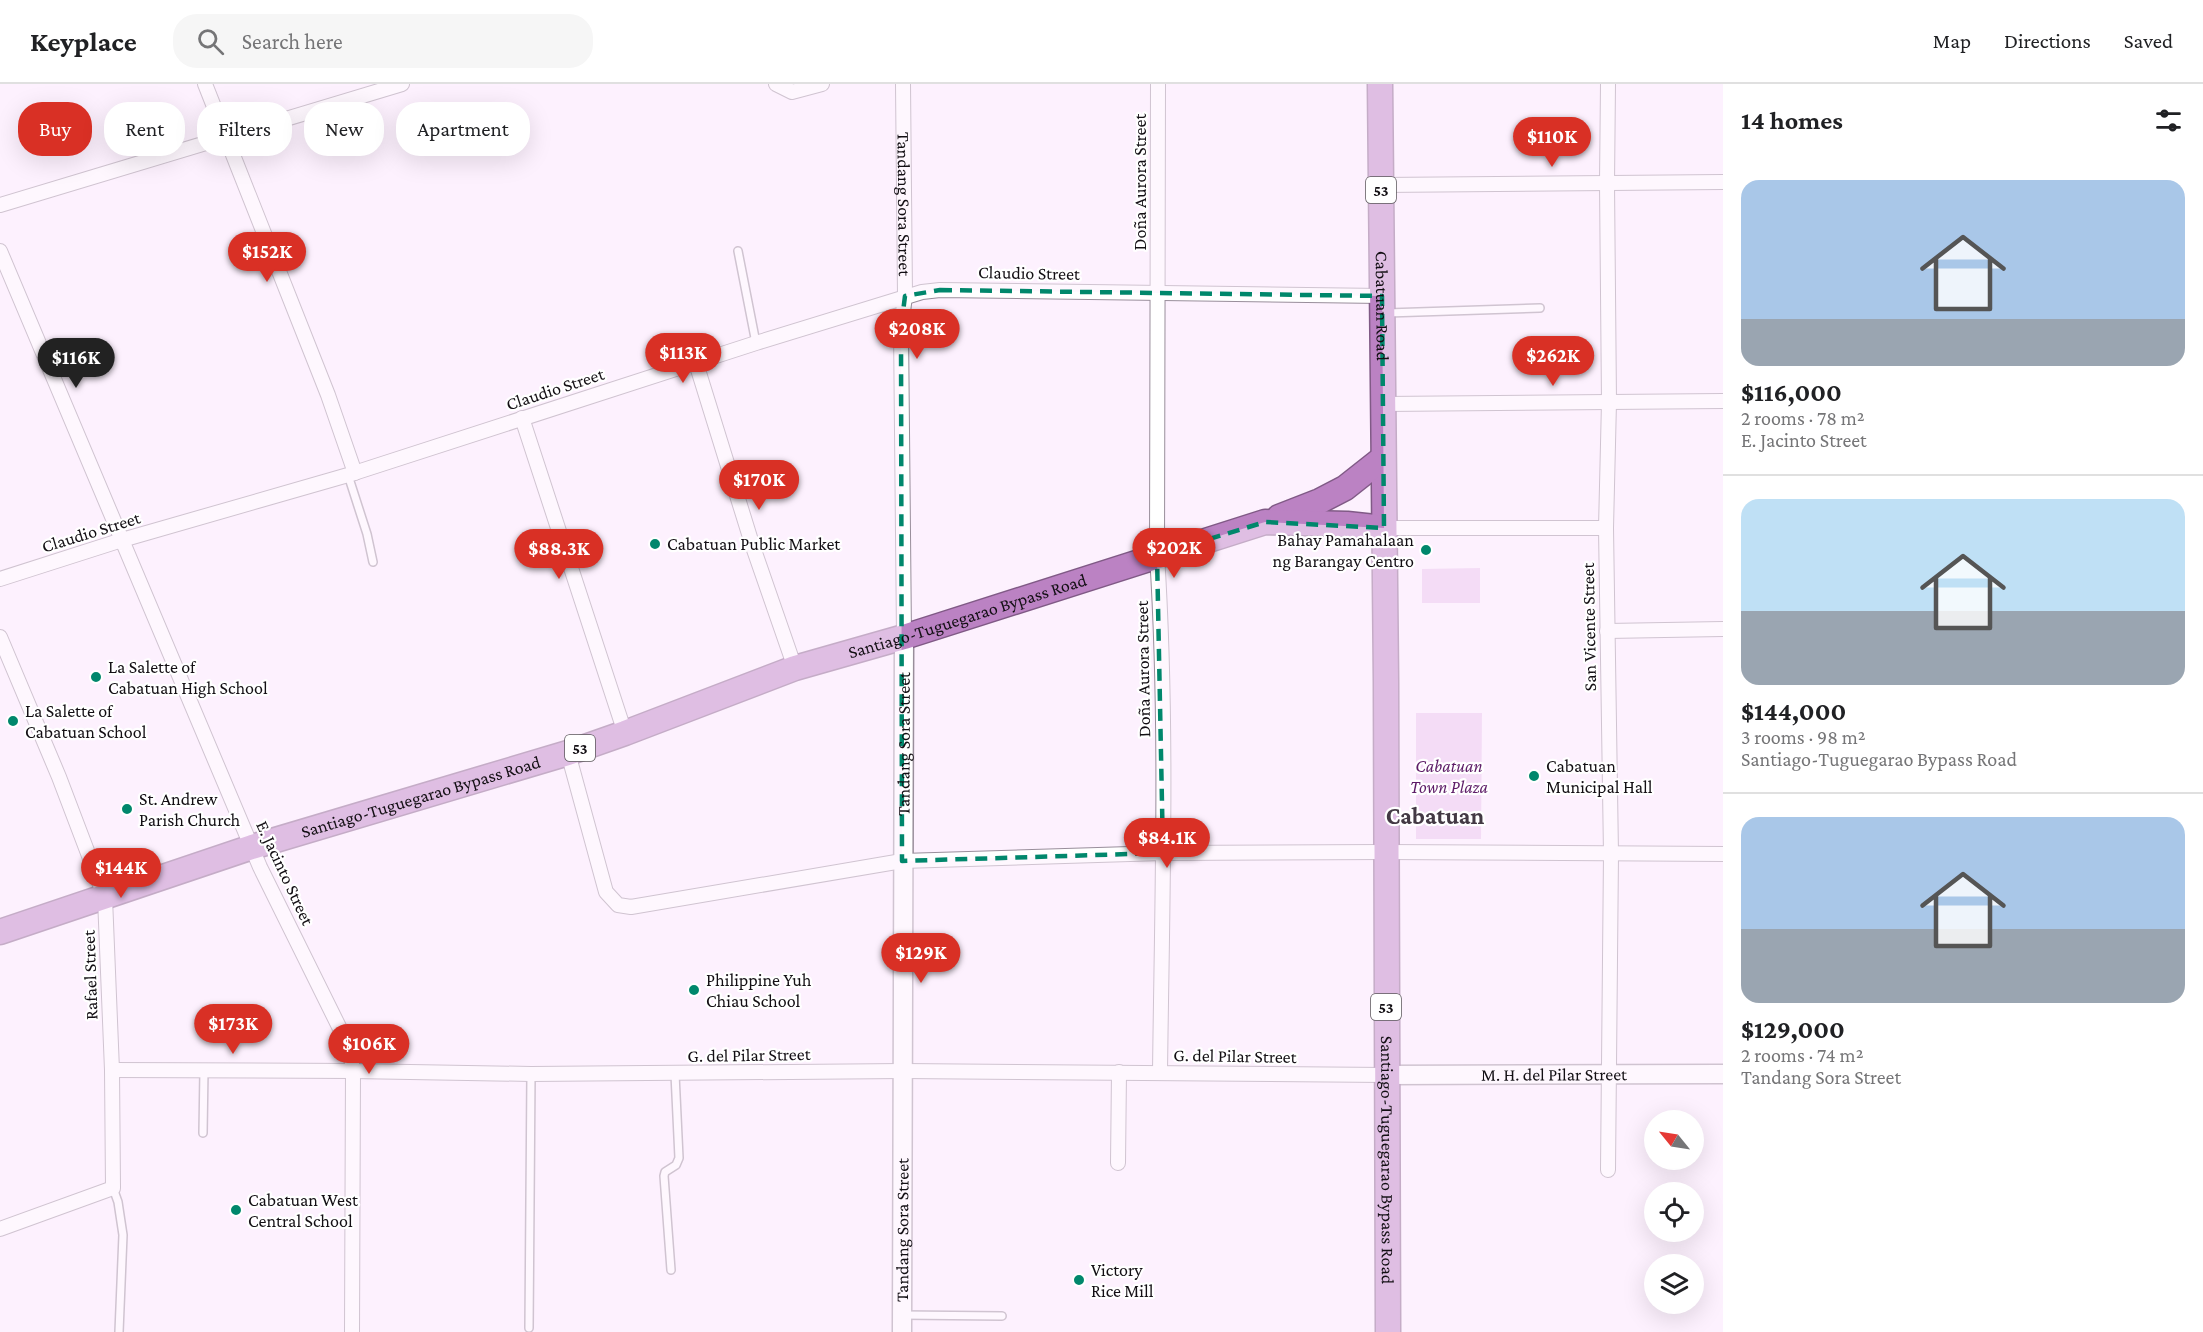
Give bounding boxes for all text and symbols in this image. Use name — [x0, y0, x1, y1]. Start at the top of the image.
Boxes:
search box — [173, 14, 593, 68]
icon: search — [194, 25, 227, 58]
text: Keyplace — [30, 26, 137, 57]
text: Search here — [242, 29, 343, 54]
text: Map — [1933, 29, 1971, 53]
text: Directions — [2004, 29, 2091, 53]
text: Saved — [2124, 29, 2173, 53]
chip: Buy — [18, 102, 92, 156]
chip: Rent — [104, 102, 185, 156]
chip: Filters — [197, 102, 292, 156]
chip: New — [304, 102, 384, 156]
chip: Apartment — [396, 102, 530, 156]
icon: filters — [2152, 104, 2185, 137]
text: 14 homes — [1741, 106, 1843, 135]
street label: Doña Aurora Street — [1130, 113, 1150, 250]
pin: $110K — [1510, 117, 1594, 168]
text: $110K — [1527, 125, 1577, 147]
street label: Tandang Sora Street — [893, 132, 915, 277]
road number: 53 — [1366, 177, 1396, 203]
icon: home — [1909, 219, 2017, 327]
pin: $152K — [225, 232, 309, 283]
text: $152K — [242, 240, 292, 262]
street label: Cabatuan Road — [1372, 251, 1393, 362]
street label: Claudio Street — [978, 262, 1081, 284]
pin: $208K — [875, 309, 959, 360]
text: $208K — [889, 317, 945, 339]
pin: $113K — [641, 333, 725, 384]
pin: $262K — [1511, 336, 1595, 387]
pin: $116K — [34, 338, 118, 389]
text: $113K — [659, 341, 707, 363]
text: $262K — [1526, 344, 1580, 366]
text: $116K — [52, 346, 100, 368]
street label: Claudio Street — [503, 363, 608, 414]
text: $116,000 — [1741, 378, 1842, 407]
text: 2 rooms · 78 m² — [1741, 407, 1865, 429]
text: E. Jacinto Street — [1741, 429, 1867, 451]
pin: $170K — [717, 460, 801, 511]
text: $170K — [733, 468, 785, 490]
street label: Claudio Street — [39, 507, 144, 556]
pin: $202K — [1132, 528, 1216, 579]
pin: $88.3K — [510, 529, 608, 580]
place label: Bahay Pamahalaan ng Barangay Centro — [1272, 530, 1414, 571]
place label: Cabatuan Public Market — [667, 534, 841, 554]
text: $202K — [1146, 536, 1202, 558]
text: $88.3K — [528, 537, 590, 559]
marker: Cabatuan Public Market — [648, 537, 662, 551]
icon: home — [1909, 538, 2017, 646]
marker: Bahay Pamahalaan ng Barangay Centro — [1419, 543, 1433, 557]
street label: San Vicente Street — [1578, 561, 1600, 692]
street label: Santiago-Tuguegarao Bypass Road — [846, 569, 1089, 662]
street label: Doña Aurora Street — [1132, 599, 1154, 738]
place label: La Salette of Cabatuan High School — [108, 657, 268, 698]
marker: La Salette of Cabatuan High School — [89, 670, 103, 684]
street label: Tandang Sora Street — [893, 671, 914, 816]
text: $144,000 — [1741, 697, 1846, 726]
place label: La Salette of Cabatuan School — [25, 701, 147, 742]
marker: La Salette of Cabatuan School — [6, 714, 20, 728]
text: 3 rooms · 98 m² — [1741, 726, 1866, 748]
road number: 53 — [565, 735, 595, 761]
text: Santiago-Tuguegarao Bypass Road — [1741, 748, 2017, 770]
street label: Santiago-Tuguegarao Bypass Road — [299, 752, 543, 842]
park label: Cabatuan Town Plaza — [1410, 756, 1489, 797]
place label: Cabatuan Municipal Hall — [1546, 756, 1653, 797]
marker: Cabatuan Municipal Hall — [1527, 769, 1541, 783]
place label: St. Andrew Parish Church — [139, 789, 241, 830]
marker: St. Andrew Parish Church — [120, 802, 134, 816]
district label: Cabatuan — [1386, 802, 1485, 829]
street label: E. Jacinto Street — [252, 818, 318, 929]
pin: $84.1K — [1118, 818, 1216, 869]
text: $84.1K — [1138, 826, 1196, 848]
pin: $144K — [79, 848, 163, 899]
text: $144K — [95, 856, 147, 878]
icon: home — [1909, 856, 2017, 964]
street label: Rafael Street — [78, 929, 102, 1020]
pin: $129K — [879, 933, 963, 984]
text: $129K — [895, 941, 947, 963]
place label: Philippine Yuh Chiau School — [706, 970, 812, 1011]
marker: Philippine Yuh Chiau School — [687, 983, 701, 997]
road number: 53 — [1371, 994, 1401, 1020]
pin: $173K — [191, 1004, 275, 1055]
text: $173K — [208, 1012, 258, 1034]
text: $129,000 — [1741, 1015, 1845, 1044]
pin: $106K — [327, 1024, 411, 1075]
text: $106K — [342, 1032, 396, 1054]
street label: Santiago-Tuguegarao Bypass Road — [1377, 1036, 1398, 1285]
street label: G. del Pilar Street — [687, 1044, 812, 1066]
text: 2 rooms · 74 m² — [1741, 1044, 1863, 1066]
street label: G. del Pilar Street — [1173, 1045, 1298, 1067]
street label: M. H. del Pilar Street — [1481, 1064, 1628, 1085]
text: Tandang Sora Street — [1741, 1066, 1901, 1088]
north arrow — [1644, 1110, 1704, 1170]
map controls — [1644, 1110, 1704, 1314]
street label: Tandang Sora Street — [892, 1157, 913, 1302]
button: locate — [1644, 1182, 1704, 1242]
place label: Cabatuan West Central School — [248, 1190, 359, 1231]
marker: Cabatuan West Central School — [229, 1203, 243, 1217]
button: layers — [1644, 1254, 1704, 1314]
place label: Victory Rice Mill — [1091, 1260, 1154, 1301]
marker: Victory Rice Mill — [1072, 1273, 1086, 1287]

